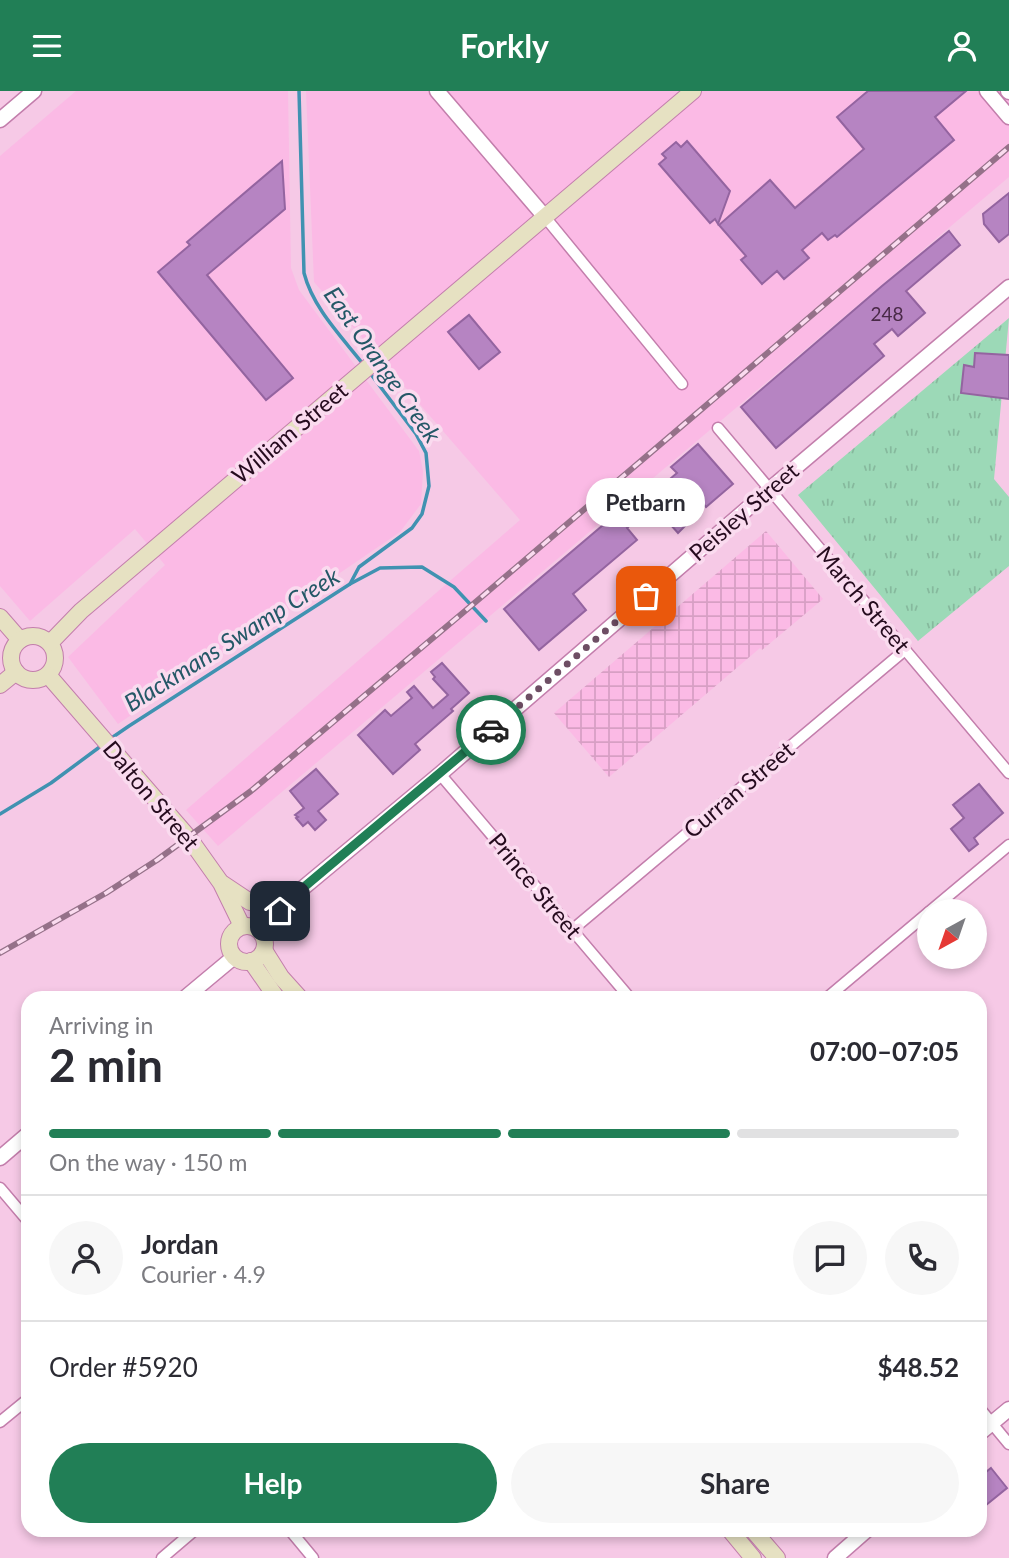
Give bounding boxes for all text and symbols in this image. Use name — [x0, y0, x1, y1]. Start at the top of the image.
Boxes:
text: Forkly — [460, 26, 549, 65]
icon: menu — [28, 27, 66, 65]
icon: person — [943, 27, 981, 65]
water label: East Orange Creek — [319, 280, 448, 448]
house number: 248 — [870, 302, 904, 325]
street label: William Street — [226, 375, 353, 489]
street label: Peisley Street — [683, 456, 804, 566]
callout: Petbarn — [586, 477, 706, 526]
text: Petbarn — [605, 488, 686, 516]
street label: March Street — [811, 540, 917, 659]
water label: Blackmans Swamp Creek — [118, 560, 345, 717]
pin — [616, 566, 676, 626]
icon: bag — [627, 577, 665, 615]
courier — [456, 695, 526, 765]
icon: car — [472, 711, 510, 749]
street label: Dalton Street — [98, 735, 206, 856]
street label: Curran Street — [678, 735, 800, 843]
street label: Prince Street — [483, 827, 589, 945]
pin — [250, 881, 310, 941]
icon: home — [261, 892, 299, 930]
north arrow — [917, 899, 987, 969]
map controls — [917, 899, 987, 969]
text: Arriving in — [49, 1011, 153, 1039]
text: 07:00–07:05 — [810, 1035, 959, 1067]
text: 2 min — [49, 1037, 163, 1092]
text: On the way · 150 m — [49, 1148, 248, 1176]
button: person — [49, 1221, 123, 1295]
button: chat — [793, 1221, 867, 1295]
button: phone — [885, 1221, 959, 1295]
text: Jordan — [141, 1228, 219, 1260]
text: Courier · 4.9 — [141, 1260, 266, 1288]
text: Order #5920 — [49, 1351, 198, 1383]
text: $48.52 — [877, 1351, 959, 1383]
button: Help — [49, 1443, 497, 1523]
button: Share — [511, 1443, 959, 1523]

